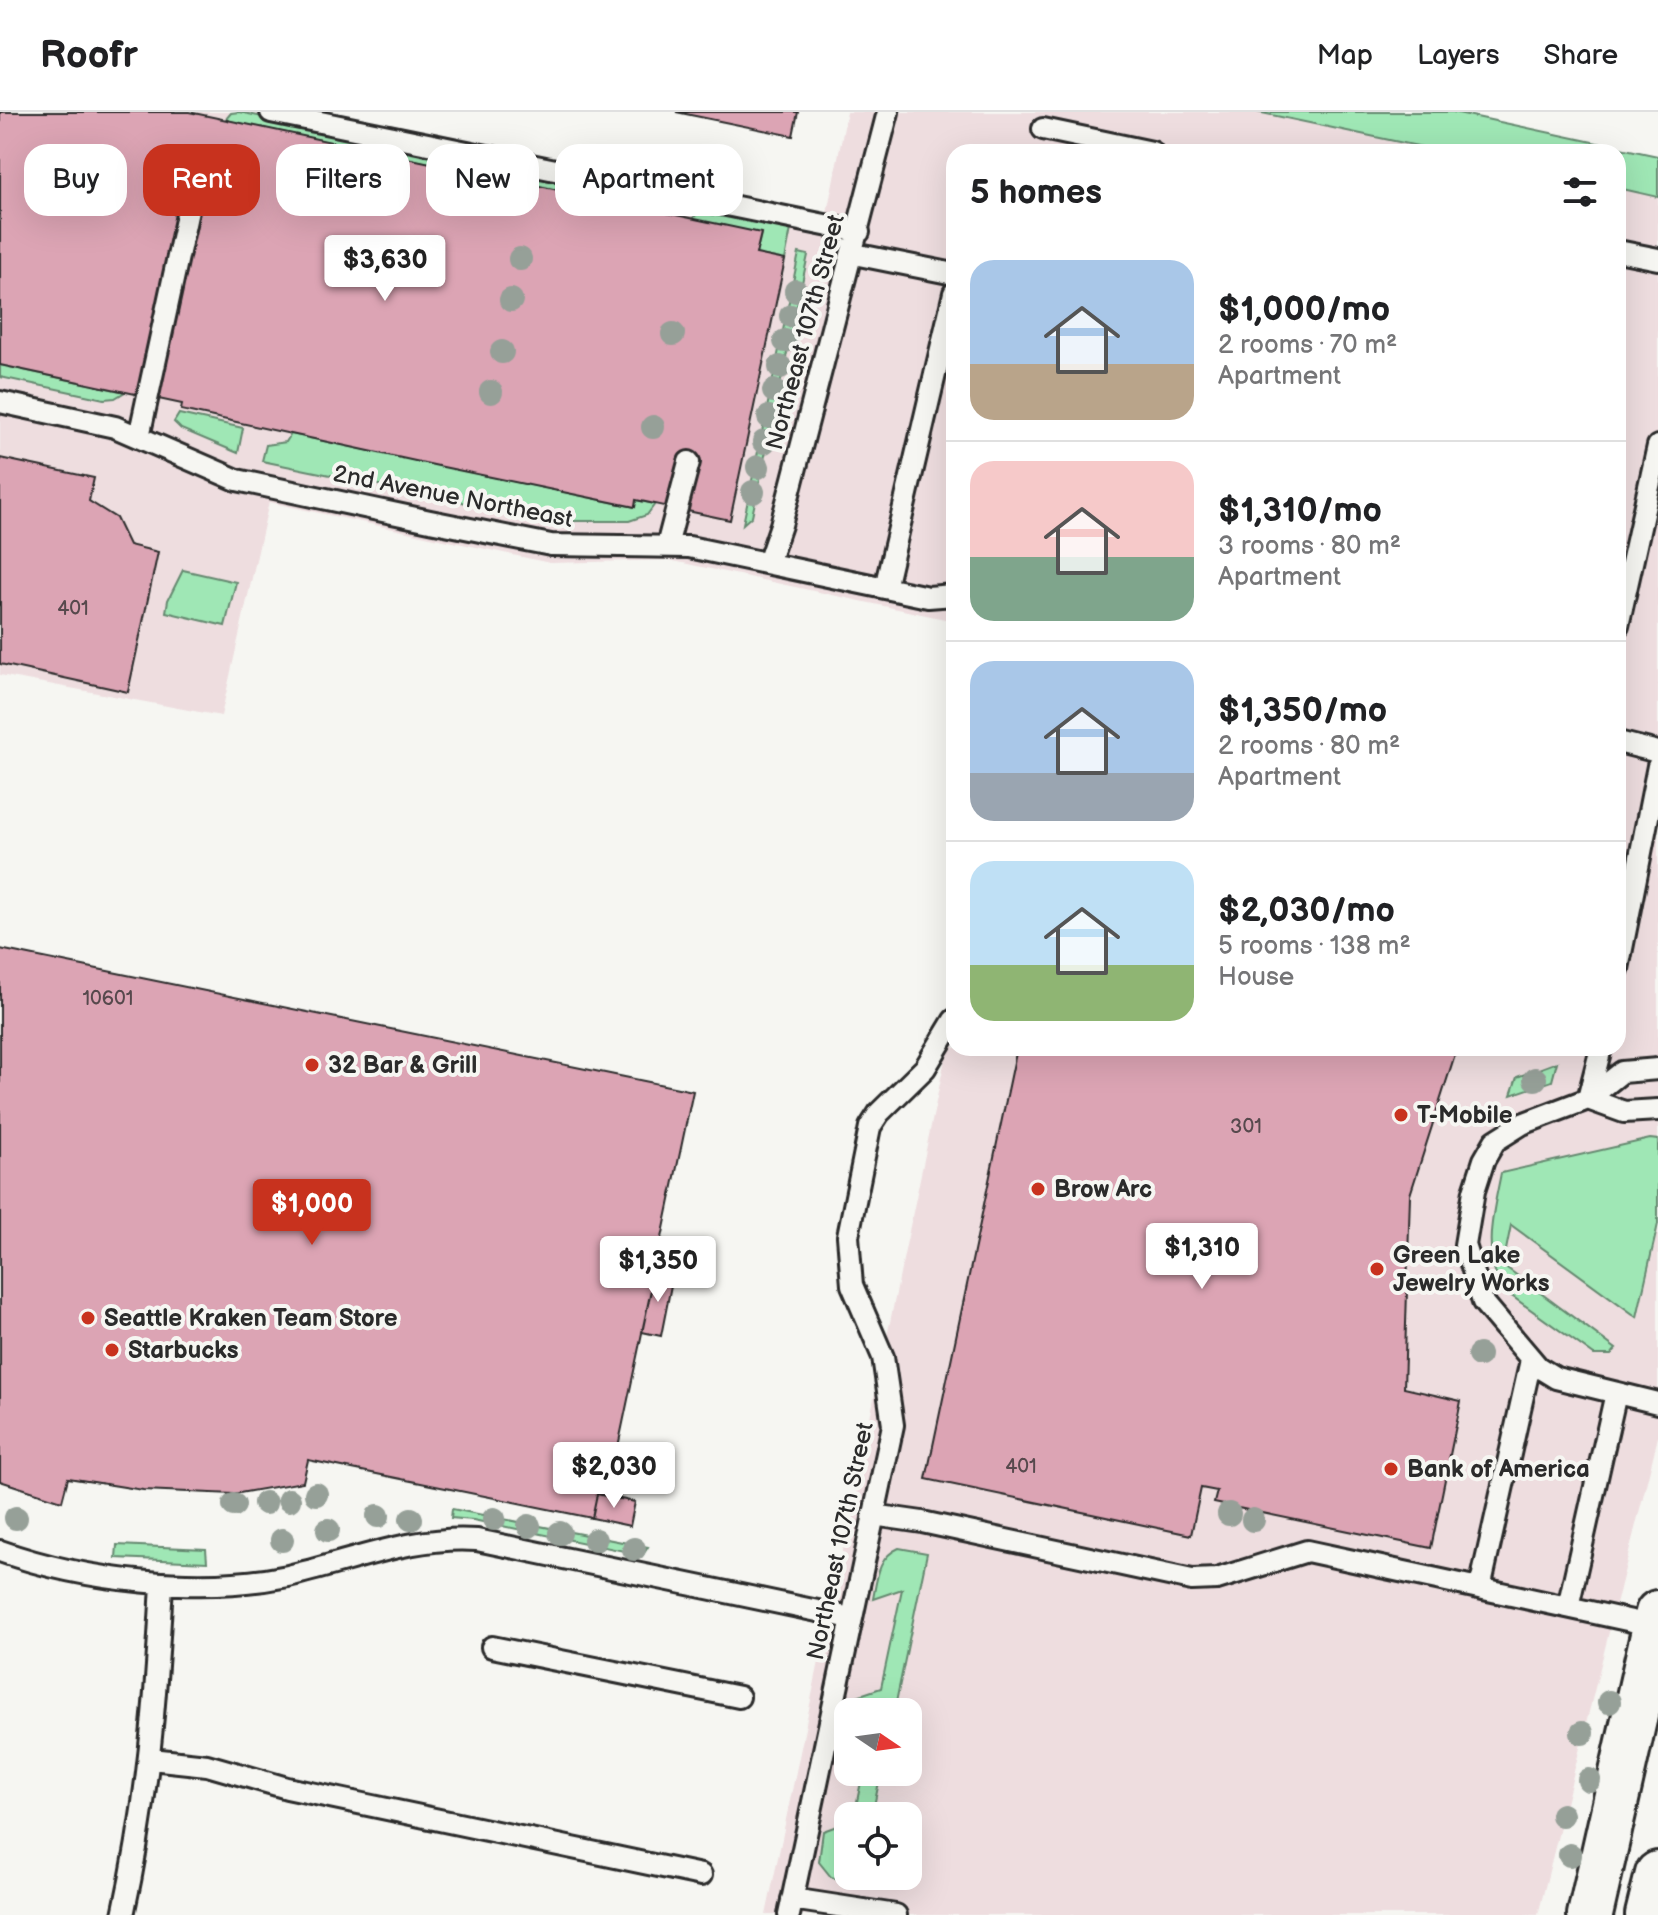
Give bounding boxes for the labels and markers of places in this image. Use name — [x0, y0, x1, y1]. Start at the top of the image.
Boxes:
pin: $3,630 — [320, 235, 450, 303]
place label: 32 Bar & Grill — [328, 1051, 477, 1080]
marker: 32 Bar & Grill — [303, 1056, 321, 1074]
place label: T-Mobile — [1417, 1101, 1513, 1130]
marker: T-Mobile — [1392, 1106, 1410, 1124]
place label: Brow Arc — [1054, 1175, 1152, 1204]
pin: $1,000 — [247, 1179, 377, 1247]
marker: Brow Arc — [1029, 1180, 1047, 1198]
pin: $1,310 — [1137, 1223, 1267, 1291]
pin: $1,350 — [593, 1236, 723, 1304]
place label: Green Lake Jewelry Works — [1393, 1241, 1550, 1298]
marker: Green Lake Jewelry Works — [1368, 1260, 1386, 1278]
place label: Seattle Kraken Team Store — [104, 1304, 398, 1333]
marker: Seattle Kraken Team Store — [79, 1309, 97, 1327]
place label: Starbucks — [128, 1336, 239, 1365]
marker: Starbucks — [103, 1341, 121, 1359]
pin: $2,030 — [549, 1442, 679, 1510]
place label: Bank of America — [1407, 1455, 1590, 1484]
marker: Bank of America — [1382, 1460, 1400, 1478]

